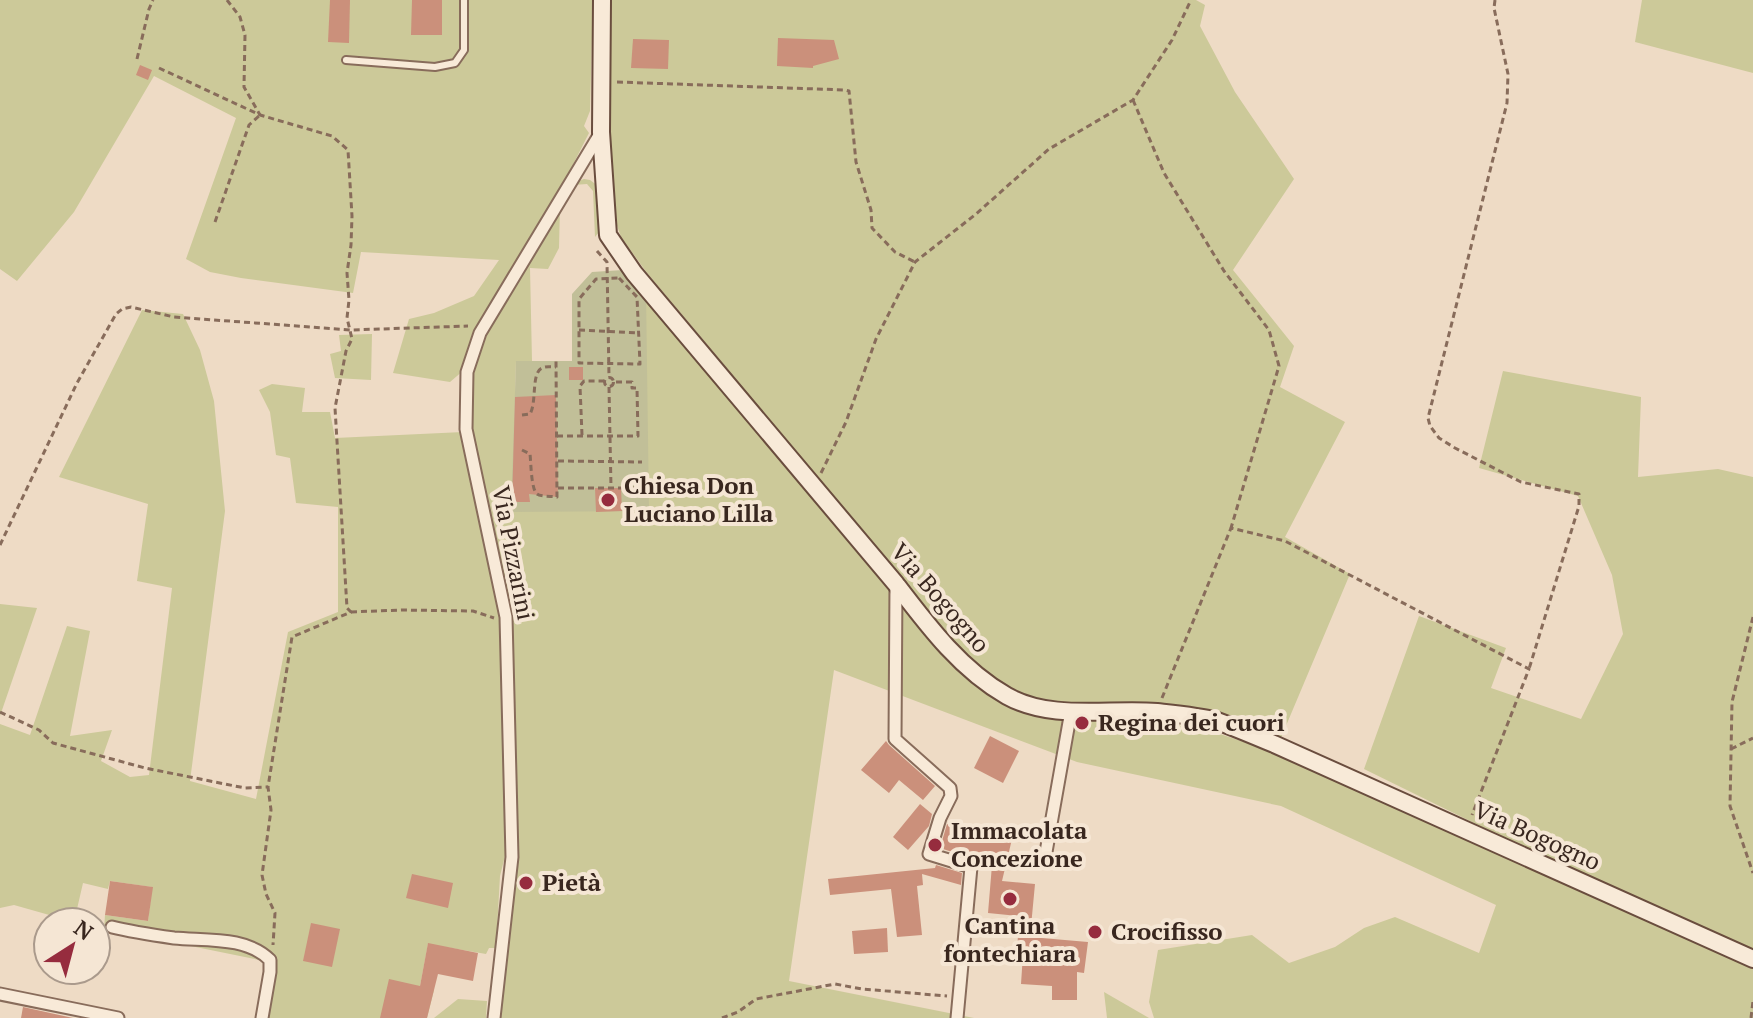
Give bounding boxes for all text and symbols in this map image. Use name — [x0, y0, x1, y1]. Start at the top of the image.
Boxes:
place label: Chiesa Don Luciano Lilla — [624, 469, 774, 529]
street label: Via Pizzarini — [485, 483, 543, 623]
marker: Chiesa Don Luciano Lilla — [599, 491, 617, 509]
street label: Via Bogogno — [884, 536, 997, 659]
place label: Regina dei cuori — [1098, 706, 1285, 738]
marker: Regina dei cuori — [1073, 714, 1091, 732]
street label: Via Bogogno — [1469, 793, 1606, 877]
place label: Immacolata Concezione — [951, 814, 1088, 874]
marker: Immacolata Concezione — [926, 836, 944, 854]
place label: Pietà — [542, 866, 602, 898]
marker: Pietà — [517, 874, 535, 892]
marker: Cantina fontechiara — [1001, 890, 1019, 908]
north arrow — [32, 906, 112, 986]
place label: Cantina fontechiara — [944, 909, 1077, 969]
text: N — [69, 913, 100, 946]
place label: Crocifisso — [1111, 915, 1223, 947]
marker: Crocifisso — [1086, 923, 1104, 941]

